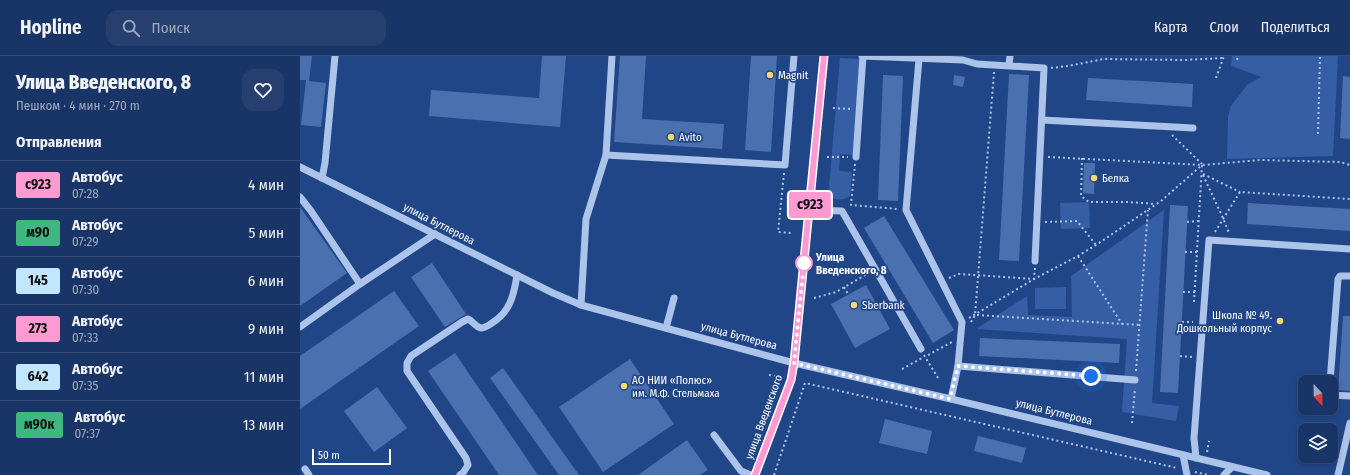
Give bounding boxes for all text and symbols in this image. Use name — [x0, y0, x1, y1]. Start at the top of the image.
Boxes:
search box — [106, 10, 386, 46]
text: Hopline — [20, 16, 82, 39]
icon: search — [120, 17, 142, 39]
text: Поиск — [152, 19, 190, 37]
text: Карта — [1154, 19, 1188, 36]
text: Слои — [1210, 19, 1239, 36]
text: Поделиться — [1261, 19, 1330, 36]
button: heart — [242, 69, 284, 111]
place label: Magnit — [778, 69, 809, 82]
marker: Magnit — [765, 70, 775, 80]
text: Улица Введенского, 8 — [16, 71, 191, 94]
text: Пешком · 4 мин · 270 m — [16, 98, 140, 113]
place label: Avito — [679, 131, 702, 144]
marker: Avito — [666, 132, 676, 142]
text: Отправления — [16, 133, 102, 151]
text: Автобус — [72, 168, 123, 186]
place label: Белка — [1102, 172, 1129, 185]
marker: Белка — [1089, 173, 1099, 183]
text: с923 — [25, 176, 51, 193]
text: 4 мин — [248, 176, 284, 194]
text: 07:28 — [72, 186, 99, 201]
line badge: с923 — [782, 192, 838, 218]
text: с923 — [797, 196, 823, 213]
street label: улица Бутлерова — [401, 200, 477, 248]
text: Автобус — [72, 216, 123, 234]
text: м90 — [26, 224, 50, 241]
text: 5 мин — [248, 224, 284, 242]
text: 07:29 — [72, 234, 99, 249]
place label: Улица Введенского, 8 — [815, 251, 887, 277]
marker: Улица Введенского, 8 — [795, 254, 813, 272]
text: Автобус — [72, 264, 123, 282]
text: 145 — [28, 272, 48, 289]
text: 6 мин — [248, 272, 284, 290]
text: 07:30 — [72, 282, 99, 297]
place label: Sberbank — [862, 299, 906, 312]
marker: Sberbank — [849, 300, 859, 310]
place label: Школа № 49. Дошкольный корпус — [1176, 309, 1272, 335]
text: Автобус — [72, 312, 123, 330]
marker: Школа № 49. Дошкольный корпус — [1275, 316, 1285, 326]
text: 273 — [29, 320, 47, 337]
text: 9 мин — [248, 320, 284, 338]
street label: улица Бутлерова — [700, 320, 778, 352]
text: 07:33 — [72, 330, 98, 345]
text: Автобус — [72, 360, 123, 378]
your location — [1081, 366, 1101, 386]
text: 642 — [28, 368, 48, 385]
text: 11 мин — [244, 368, 284, 386]
street label: улица Введенского — [743, 373, 785, 461]
place label: АО НИИ «Полюс» им. М.Ф. Стельмаха — [632, 374, 720, 400]
north arrow — [1298, 375, 1338, 415]
map controls — [1298, 375, 1338, 463]
text: 07:35 — [72, 378, 99, 393]
marker: АО НИИ «Полюс» им. М.Ф. Стельмаха — [619, 381, 629, 391]
street label: улица Бутлерова — [1014, 396, 1094, 428]
text: Автобус — [75, 408, 125, 426]
text: м90к — [24, 416, 55, 433]
text: 13 мин — [243, 416, 284, 434]
button: layers — [1298, 423, 1338, 463]
text: 07:37 — [75, 426, 100, 441]
scale bar — [312, 447, 391, 466]
text: 50 m — [318, 449, 340, 462]

